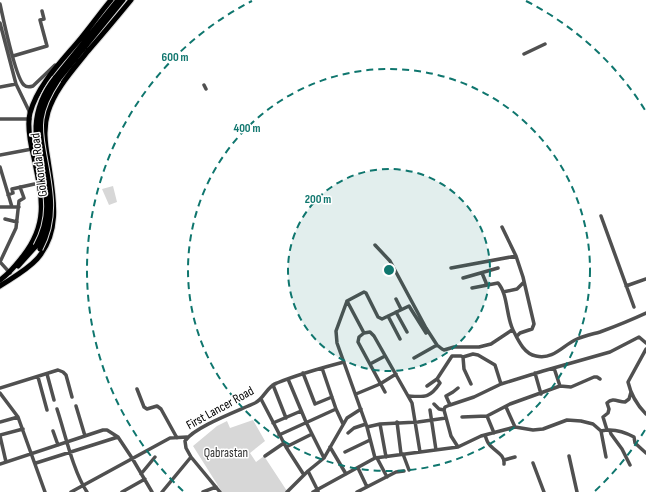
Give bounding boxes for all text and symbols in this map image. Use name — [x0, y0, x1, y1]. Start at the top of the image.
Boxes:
text: 600 m — [162, 50, 188, 65]
text: 400 m — [234, 121, 260, 136]
street label: Golkonda Road — [27, 132, 51, 198]
text: 200 m — [305, 192, 331, 207]
centre of rings — [382, 263, 396, 277]
street label: First Lancer Road — [183, 383, 257, 433]
park label: Qabrastan — [204, 445, 248, 461]

